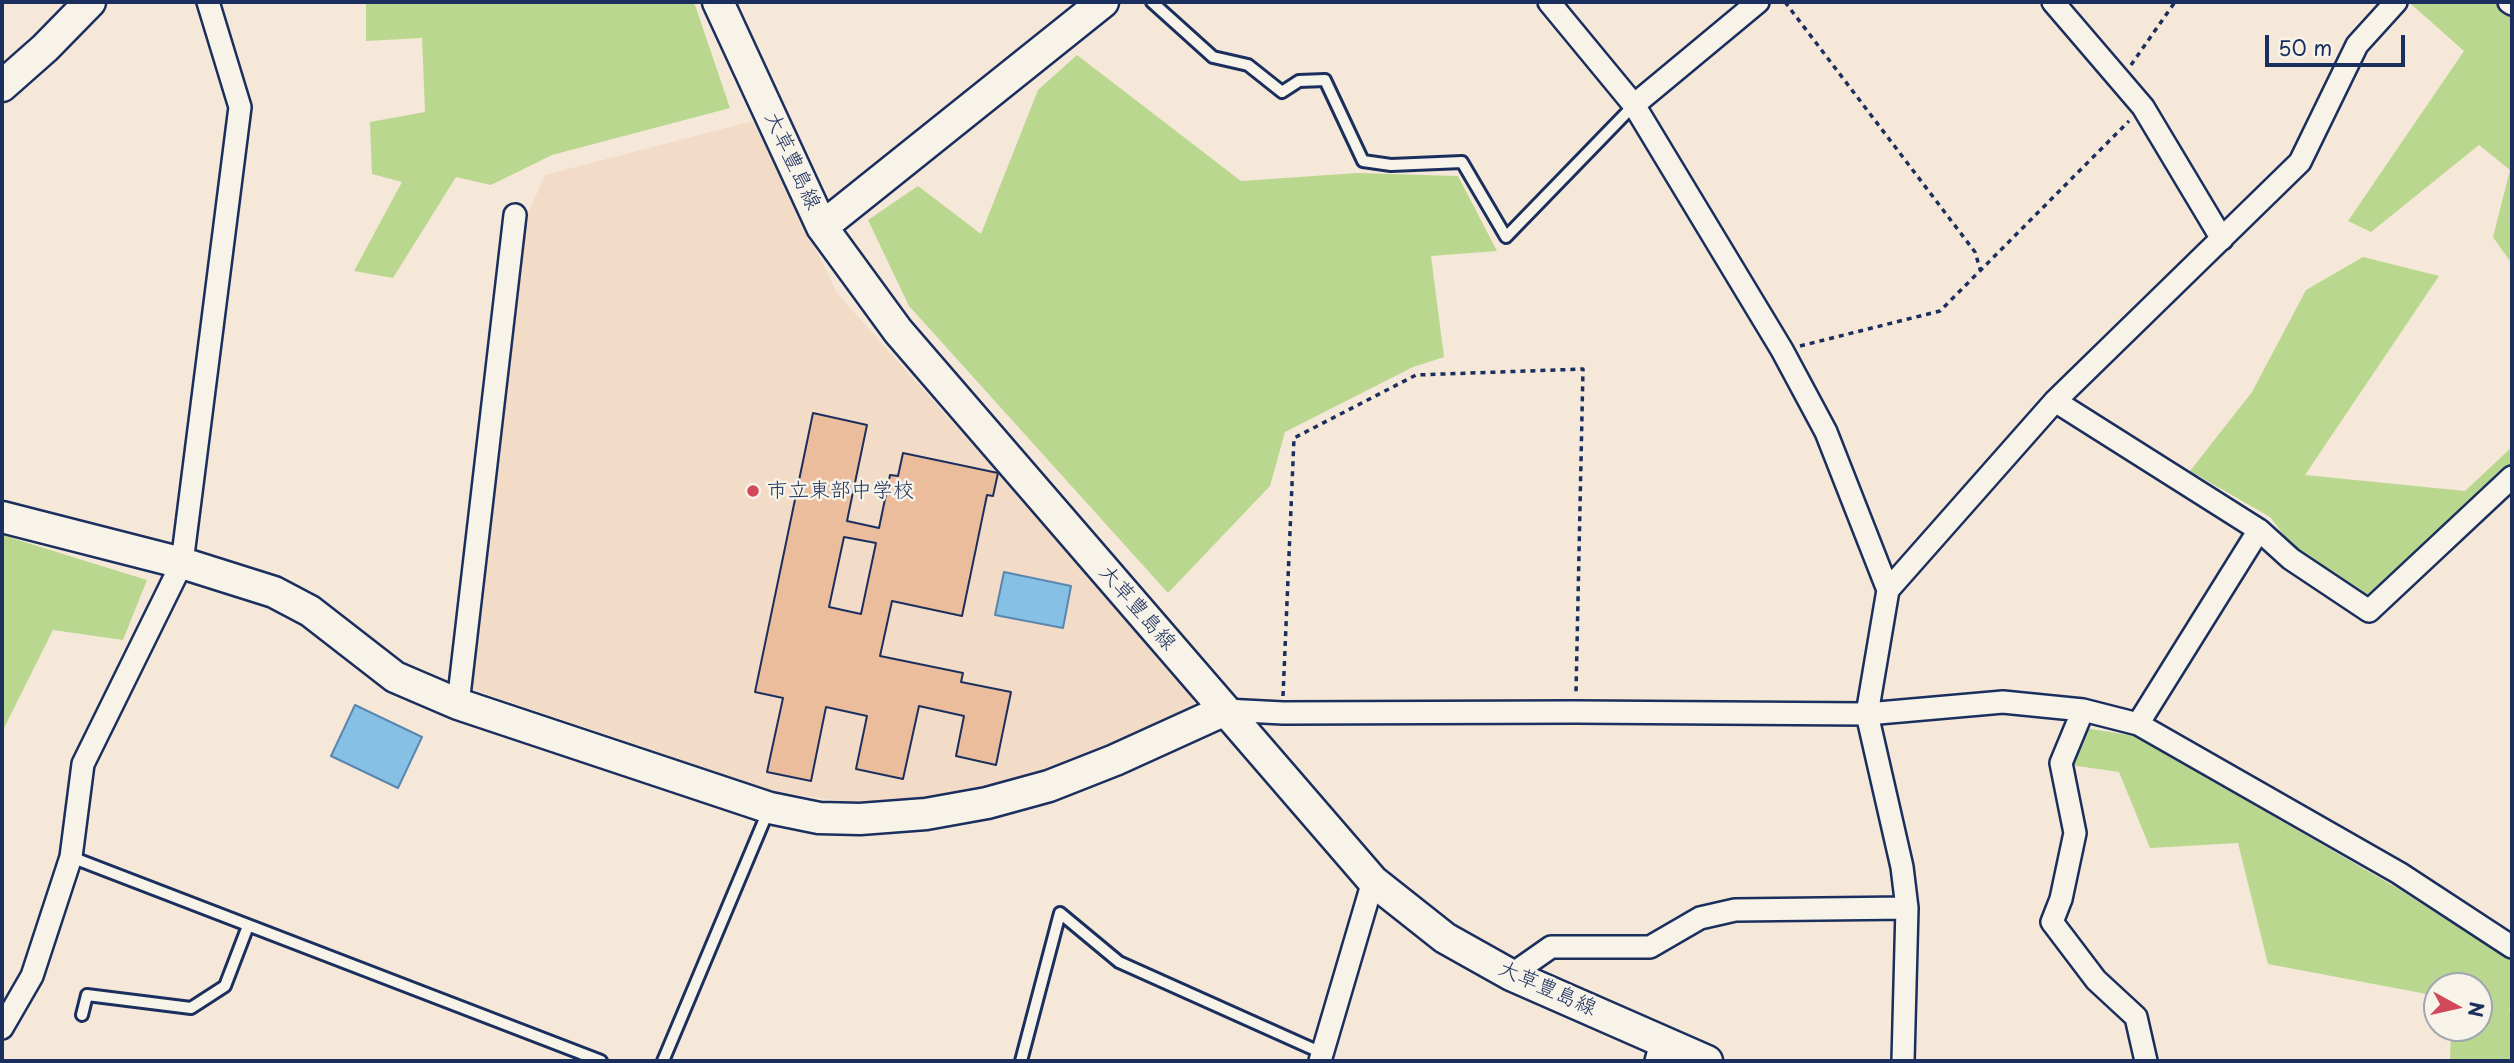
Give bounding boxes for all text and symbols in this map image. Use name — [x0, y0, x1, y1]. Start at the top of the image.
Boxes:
scale bar — [2269, 21, 2409, 65]
text: 50 m — [2278, 31, 2332, 63]
street label: 大草豊島線 — [758, 108, 826, 214]
place label: 市立東部中学校 — [767, 478, 914, 504]
marker: 市立東部中学校 — [745, 483, 761, 499]
street label: 大草豊島線 — [1093, 560, 1181, 656]
street label: 大草豊島線 — [1494, 956, 1600, 1022]
north arrow — [2423, 972, 2493, 1042]
text: N — [2462, 1000, 2492, 1019]

